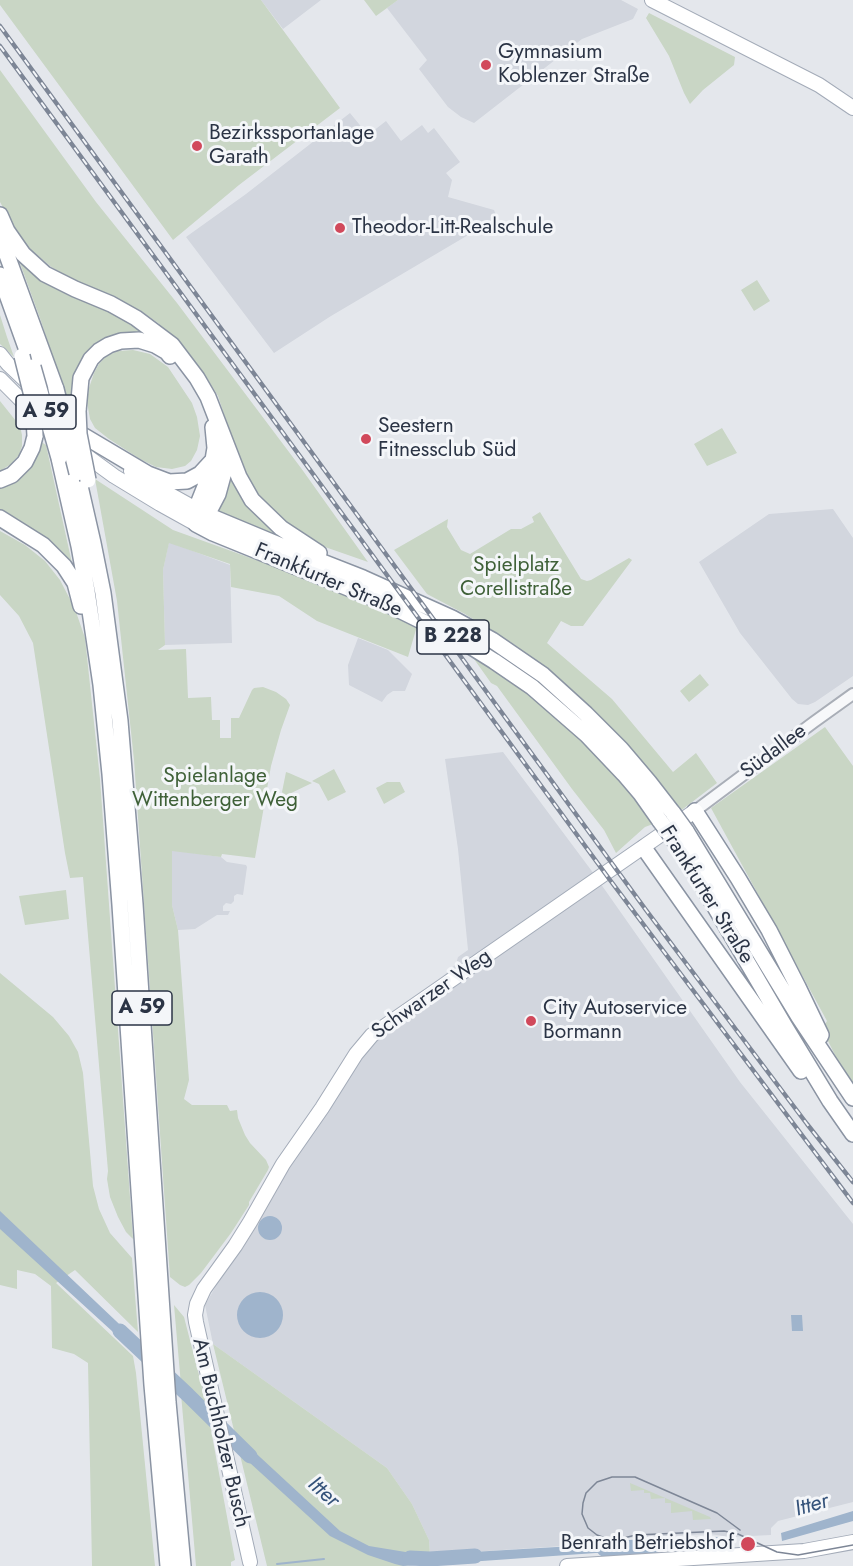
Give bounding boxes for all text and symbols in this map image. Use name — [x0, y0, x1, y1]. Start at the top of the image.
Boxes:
place label: Gymnasium Koblenzer Straße — [498, 40, 650, 90]
marker: Gymnasium Koblenzer Straße — [479, 58, 493, 72]
place label: Bezirkssportanlage Garath — [209, 121, 374, 171]
marker: Bezirkssportanlage Garath — [190, 139, 204, 153]
place label: Theodor-Litt-Realschule — [352, 215, 553, 241]
marker: Theodor-Litt-Realschule — [333, 221, 347, 235]
road number: A 59 — [16, 395, 76, 429]
place label: Seestern Fitnessclub Süd — [378, 414, 516, 464]
marker: Seestern Fitnessclub Süd — [359, 432, 373, 446]
street label: Frankfurter Straße — [250, 539, 406, 623]
park label: Spielplatz Corellistraße — [460, 553, 572, 603]
road number: B 228 — [417, 620, 489, 654]
street label: Südallee — [736, 719, 812, 785]
park label: Spielanlage Wittenberger Weg — [132, 764, 298, 814]
street label: Frankfurter Straße — [654, 821, 758, 969]
street label: Schwarzer Weg — [367, 944, 497, 1046]
road number: A 59 — [112, 991, 172, 1025]
place label: City Autoservice Bormann — [543, 996, 687, 1046]
marker: City Autoservice Bormann — [524, 1014, 538, 1028]
street label: Am Buchholzer Busch — [186, 1336, 254, 1530]
water label: Itter — [302, 1472, 344, 1514]
water label: Itter — [792, 1489, 832, 1523]
place label: Benrath Betriebshof — [561, 1531, 734, 1557]
marker: Benrath Betriebshof — [739, 1535, 757, 1553]

